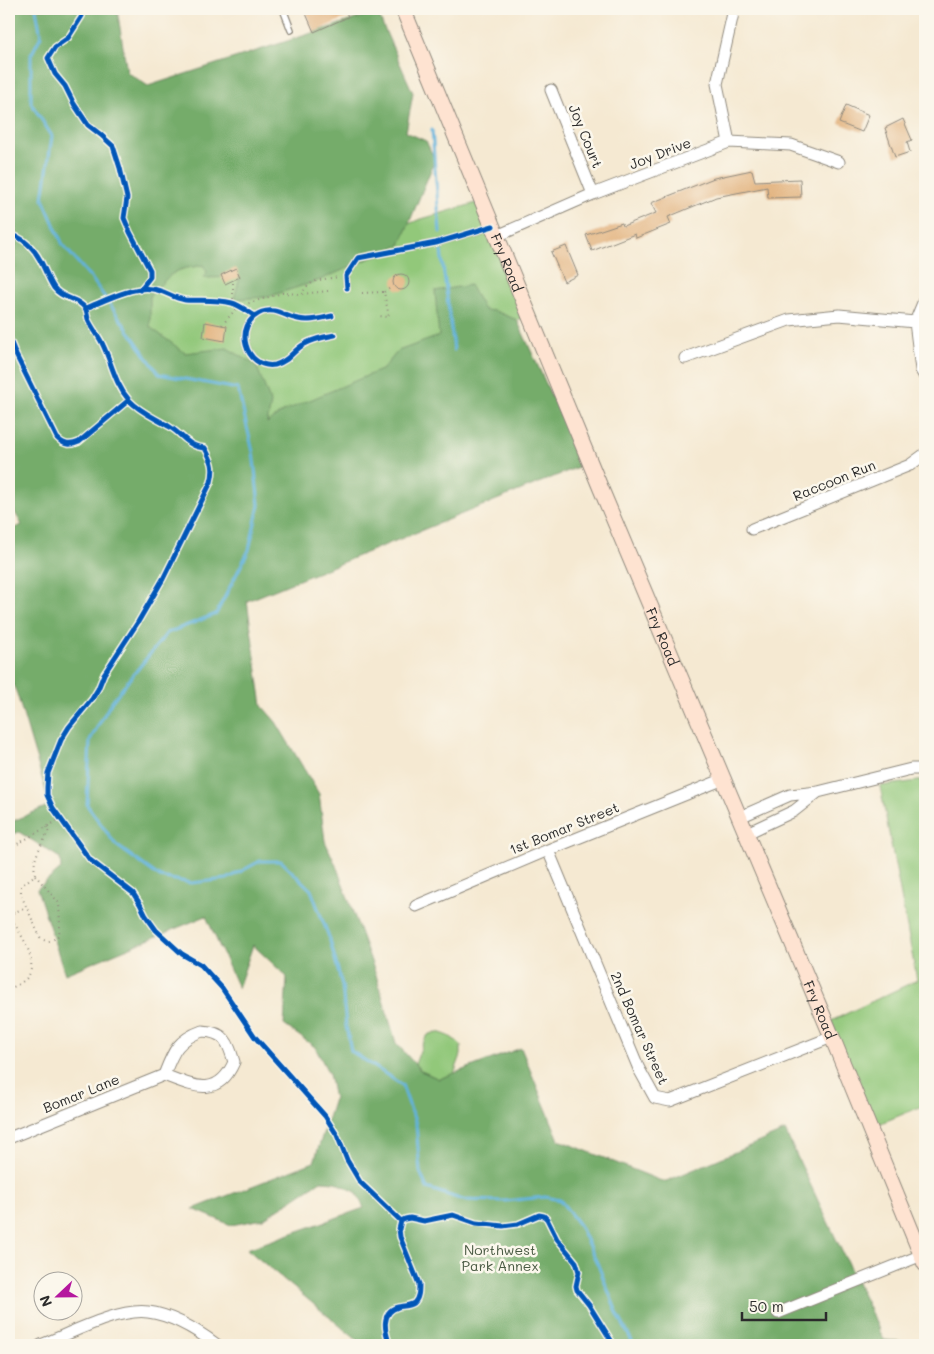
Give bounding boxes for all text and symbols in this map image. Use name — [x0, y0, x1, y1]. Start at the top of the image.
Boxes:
street label: Joy Court — [565, 101, 607, 171]
street label: Joy Drive — [626, 133, 694, 173]
street label: Fry Road — [487, 230, 528, 294]
street label: Raccoon Run — [790, 455, 878, 505]
street label: Fry Road — [642, 604, 684, 668]
street label: 1st Bomar Street — [506, 797, 622, 859]
street label: 2nd Bomar Street — [607, 968, 673, 1088]
street label: Fry Road — [800, 977, 841, 1042]
street label: Bomar Lane — [40, 1069, 122, 1117]
park label: Northwest Park Annex — [461, 1240, 539, 1275]
north arrow — [32, 1272, 82, 1322]
scale bar — [742, 1289, 825, 1321]
text: N — [35, 1293, 56, 1310]
text: 50 m — [749, 1296, 784, 1316]

